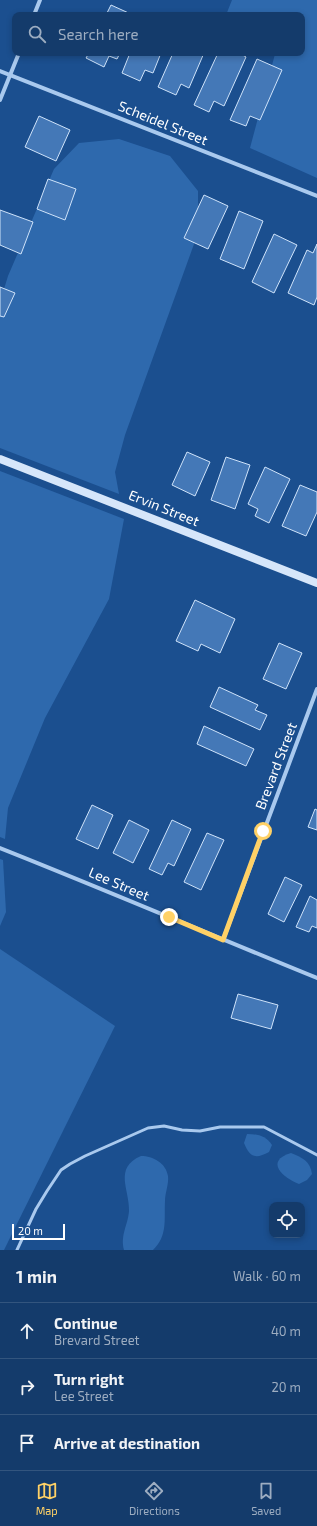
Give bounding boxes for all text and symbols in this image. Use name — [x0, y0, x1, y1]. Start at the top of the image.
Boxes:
search box — [12, 12, 305, 56]
icon: search — [26, 23, 48, 45]
text: Search here — [58, 25, 139, 43]
street label: Scheidel Street — [116, 97, 211, 148]
street label: Ervin Street — [126, 486, 202, 529]
street label: Brevard Street — [251, 720, 300, 812]
route start — [254, 822, 272, 840]
street label: Lee Street — [86, 863, 152, 904]
route end — [160, 908, 178, 926]
map controls — [269, 1202, 305, 1238]
button: locate — [269, 1202, 305, 1238]
scale bar — [12, 1222, 65, 1241]
text: 20 m — [18, 1224, 43, 1237]
text: 1 min — [16, 1266, 57, 1286]
text: Walk · 60 m — [233, 1268, 301, 1284]
text: Continue — [54, 1314, 117, 1332]
icon: ahead — [16, 1320, 38, 1342]
text: 40 m — [271, 1323, 301, 1339]
text: Brevard Street — [54, 1332, 140, 1348]
text: Turn right — [54, 1370, 124, 1388]
icon: right — [16, 1376, 38, 1398]
text: 20 m — [272, 1379, 301, 1395]
text: Lee Street — [54, 1388, 114, 1404]
icon: arrive — [16, 1432, 38, 1454]
text: Arrive at destination — [54, 1434, 200, 1452]
tab: Map — [36, 1480, 58, 1517]
tab: Directions — [129, 1480, 180, 1517]
tab: Saved — [251, 1480, 281, 1517]

